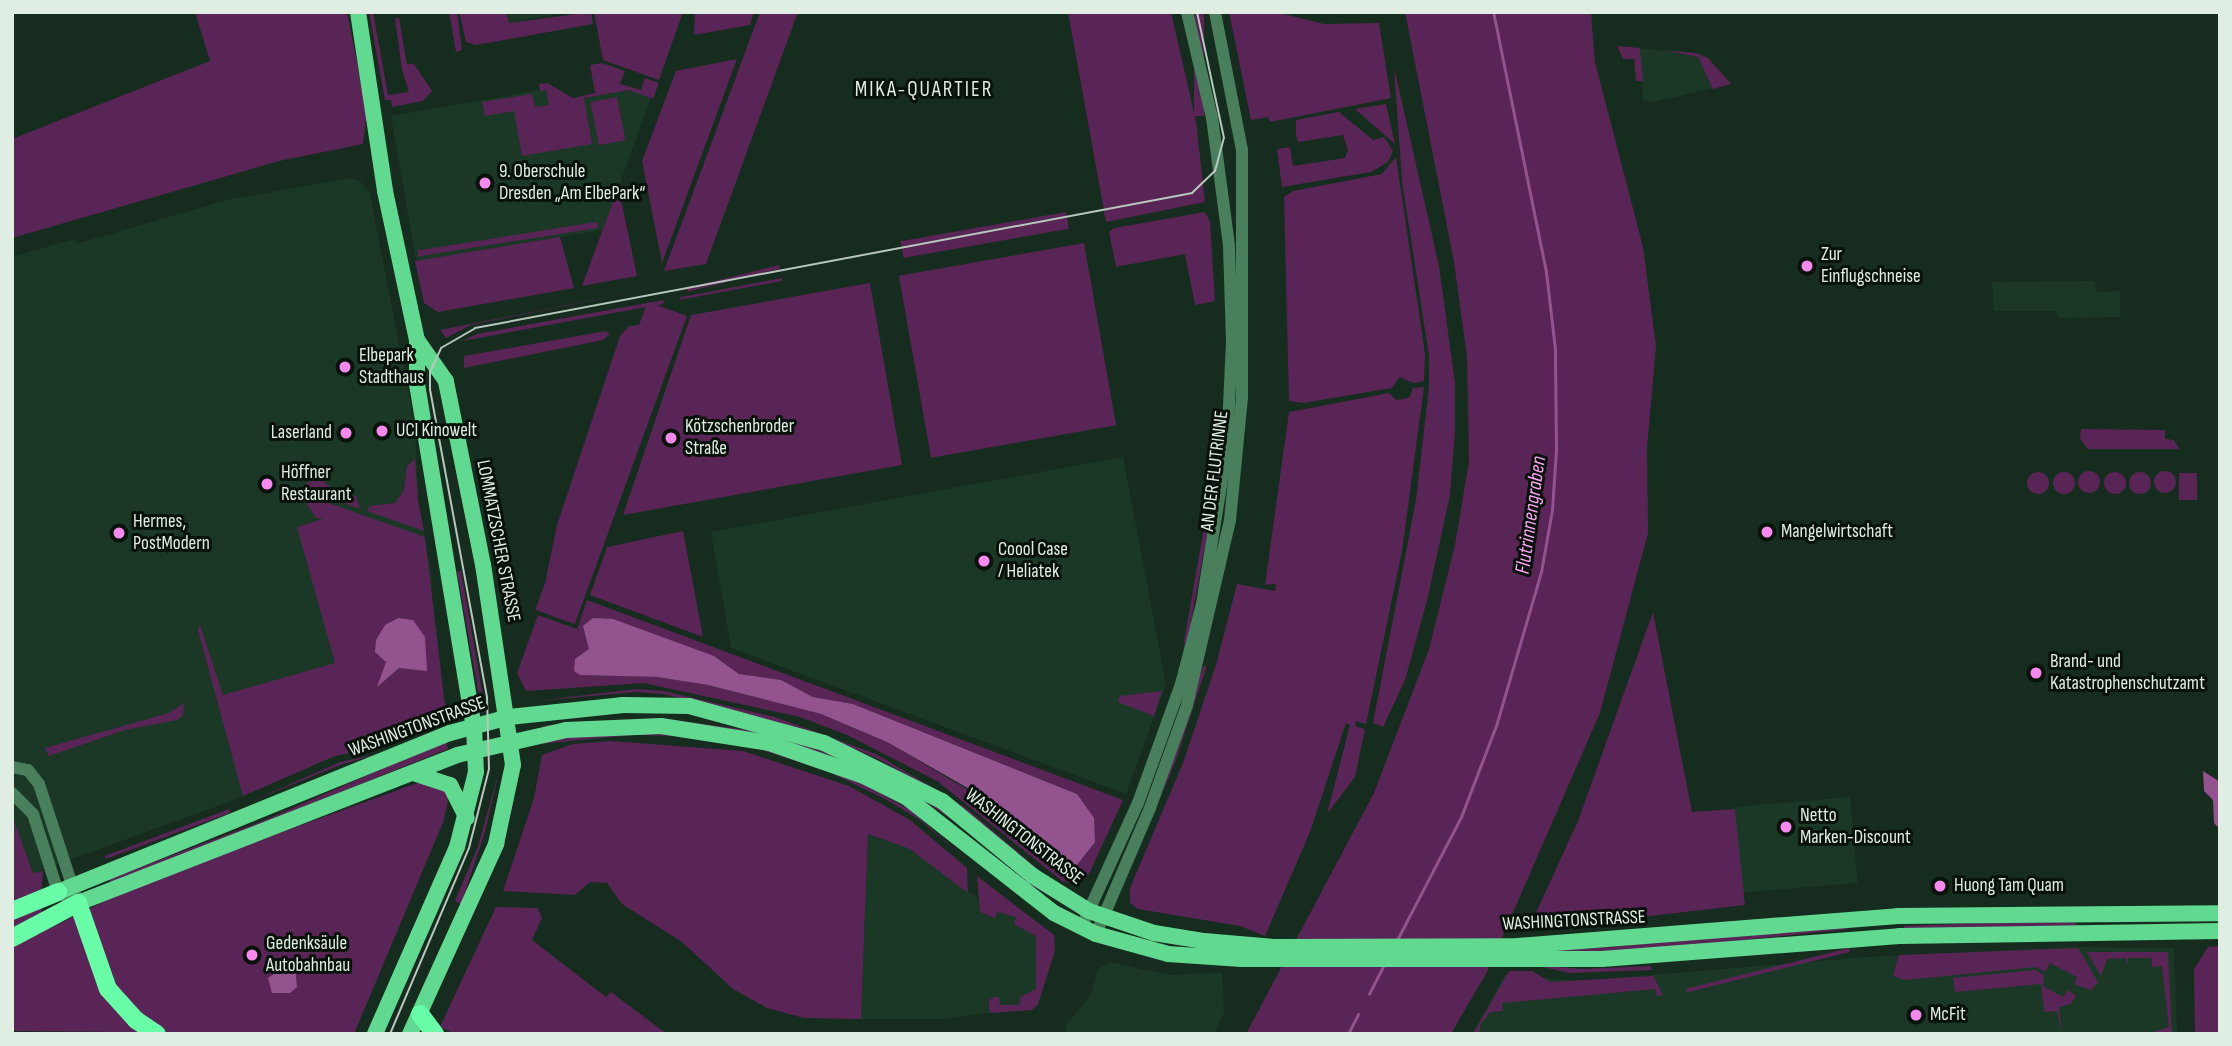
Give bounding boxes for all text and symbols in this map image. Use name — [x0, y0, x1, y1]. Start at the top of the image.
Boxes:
district label: MIKA-QUARTIER — [856, 77, 992, 103]
place label: 9. Oberschule Dresden „Am ElbePark“ — [499, 161, 645, 205]
marker: 9. Oberschule Dresden „Am ElbePark“ — [477, 175, 493, 191]
place label: Zur Einflugschneise — [1821, 244, 1921, 288]
marker: Zur Einflugschneise — [1799, 258, 1815, 274]
place label: Elbepark Stadthaus — [359, 345, 424, 389]
marker: Elbepark Stadthaus — [337, 359, 353, 375]
street label: AN DER FLUTRINNE — [1196, 410, 1234, 532]
place label: Kötzschenbroder Straße — [685, 416, 794, 460]
place label: UCI Kinowelt — [396, 420, 477, 442]
place label: Laserland — [271, 422, 332, 444]
marker: UCI Kinowelt — [374, 423, 390, 439]
marker: Laserland — [338, 425, 354, 441]
marker: Kötzschenbroder Straße — [663, 430, 679, 446]
water label: Flutrinnengraben — [1510, 454, 1552, 576]
street label: LOMMATZSCHER STRASSE — [471, 458, 525, 624]
place label: Höffner Restaurant — [281, 462, 351, 506]
marker: Höffner Restaurant — [259, 476, 275, 492]
place label: Hermes, PostModern — [133, 511, 210, 555]
place label: Mangelwirtschaft — [1781, 521, 1893, 543]
marker: Mangelwirtschaft — [1759, 524, 1775, 540]
marker: Hermes, PostModern — [111, 525, 127, 541]
place label: Coool Case / Heliatek — [998, 539, 1068, 583]
marker: Coool Case / Heliatek — [976, 553, 992, 569]
place label: Brand- und Katastrophenschutzamt — [2050, 651, 2205, 695]
marker: Brand- und Katastrophenschutzamt — [2028, 665, 2044, 681]
street label: WASHINGTONSTRASSE — [346, 692, 488, 762]
street label: WASHINGTONSTRASSE — [960, 784, 1088, 890]
place label: Netto Marken-Discount — [1800, 805, 1911, 849]
marker: Netto Marken-Discount — [1778, 819, 1794, 835]
place label: Huong Tam Quam — [1954, 875, 2064, 897]
marker: Huong Tam Quam — [1932, 878, 1948, 894]
street label: WASHINGTONSTRASSE — [1502, 906, 1646, 936]
place label: Gedenksäule Autobahnbau — [266, 933, 350, 977]
marker: Gedenksäule Autobahnbau — [244, 947, 260, 963]
place label: McFit — [1930, 1004, 1966, 1026]
marker: McFit — [1908, 1007, 1924, 1023]

